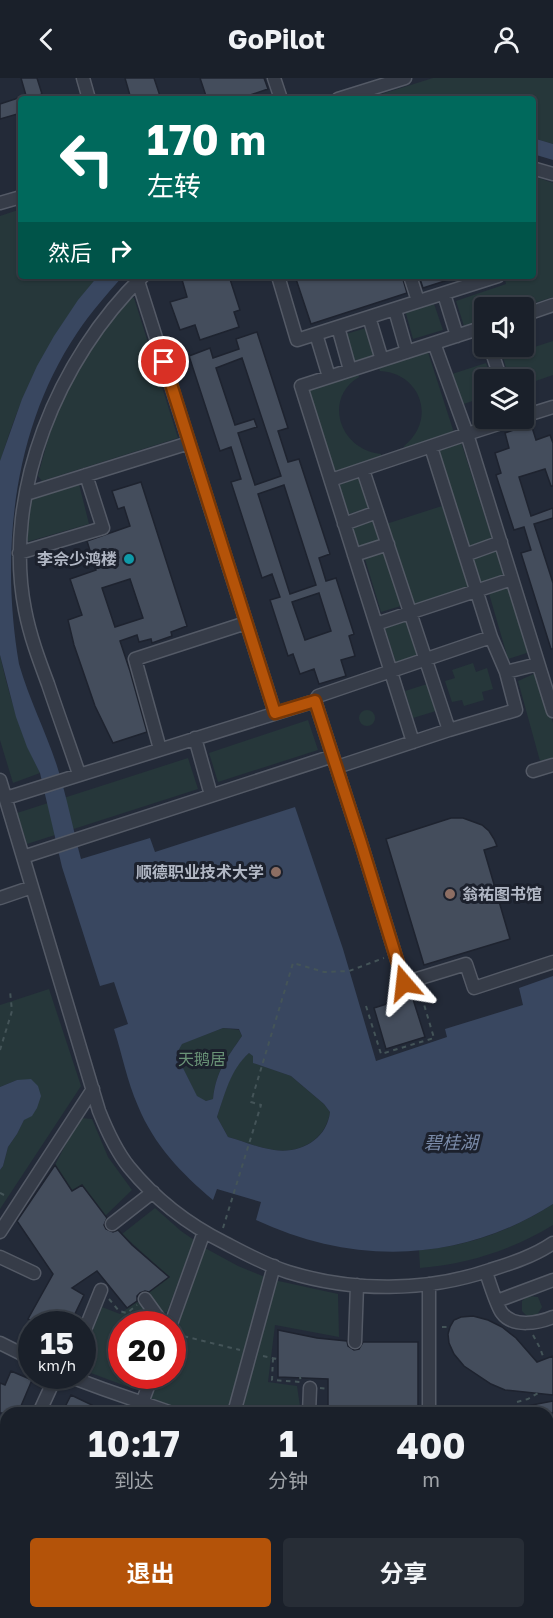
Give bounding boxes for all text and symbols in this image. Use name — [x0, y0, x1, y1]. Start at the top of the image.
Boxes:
icon: back — [30, 23, 63, 56]
text: GoPilot — [228, 23, 325, 55]
icon: person — [490, 23, 523, 56]
text: 170 m — [147, 114, 266, 164]
icon: left — [48, 120, 126, 198]
text: 左转 — [147, 170, 201, 202]
icon: right — [104, 234, 137, 267]
text: 然后 — [48, 239, 92, 266]
map controls — [474, 297, 534, 429]
button: sound — [474, 297, 534, 357]
pin — [138, 336, 189, 387]
icon: arrive — [147, 345, 180, 378]
button: layers — [474, 369, 534, 429]
place label: 李佘少鸿楼 — [37, 549, 117, 569]
marker: 李佘少鸿楼 — [122, 552, 136, 566]
place label: 顺德职业技术大学 — [136, 862, 264, 882]
marker: 顺德职业技术大学 — [269, 865, 283, 879]
place label: 翁祐图书馆 — [462, 884, 542, 904]
marker: 翁祐图书馆 — [443, 887, 457, 901]
position arrow — [372, 951, 436, 1015]
park label: 天鹅居 — [178, 1049, 226, 1069]
water label: 碧桂湖 — [424, 1131, 481, 1153]
speed limit sign: 20 — [108, 1311, 186, 1389]
text: 15 — [40, 1325, 74, 1361]
text: km/h — [38, 1356, 76, 1374]
text: 10:17 — [88, 1422, 180, 1465]
text: 1 — [279, 1422, 297, 1465]
text: 400 — [396, 1424, 466, 1467]
text: m — [422, 1467, 440, 1491]
text: 到达 — [114, 1468, 154, 1492]
text: 分钟 — [268, 1468, 308, 1492]
button: 退出 — [30, 1538, 271, 1607]
button: 分享 — [283, 1538, 524, 1607]

